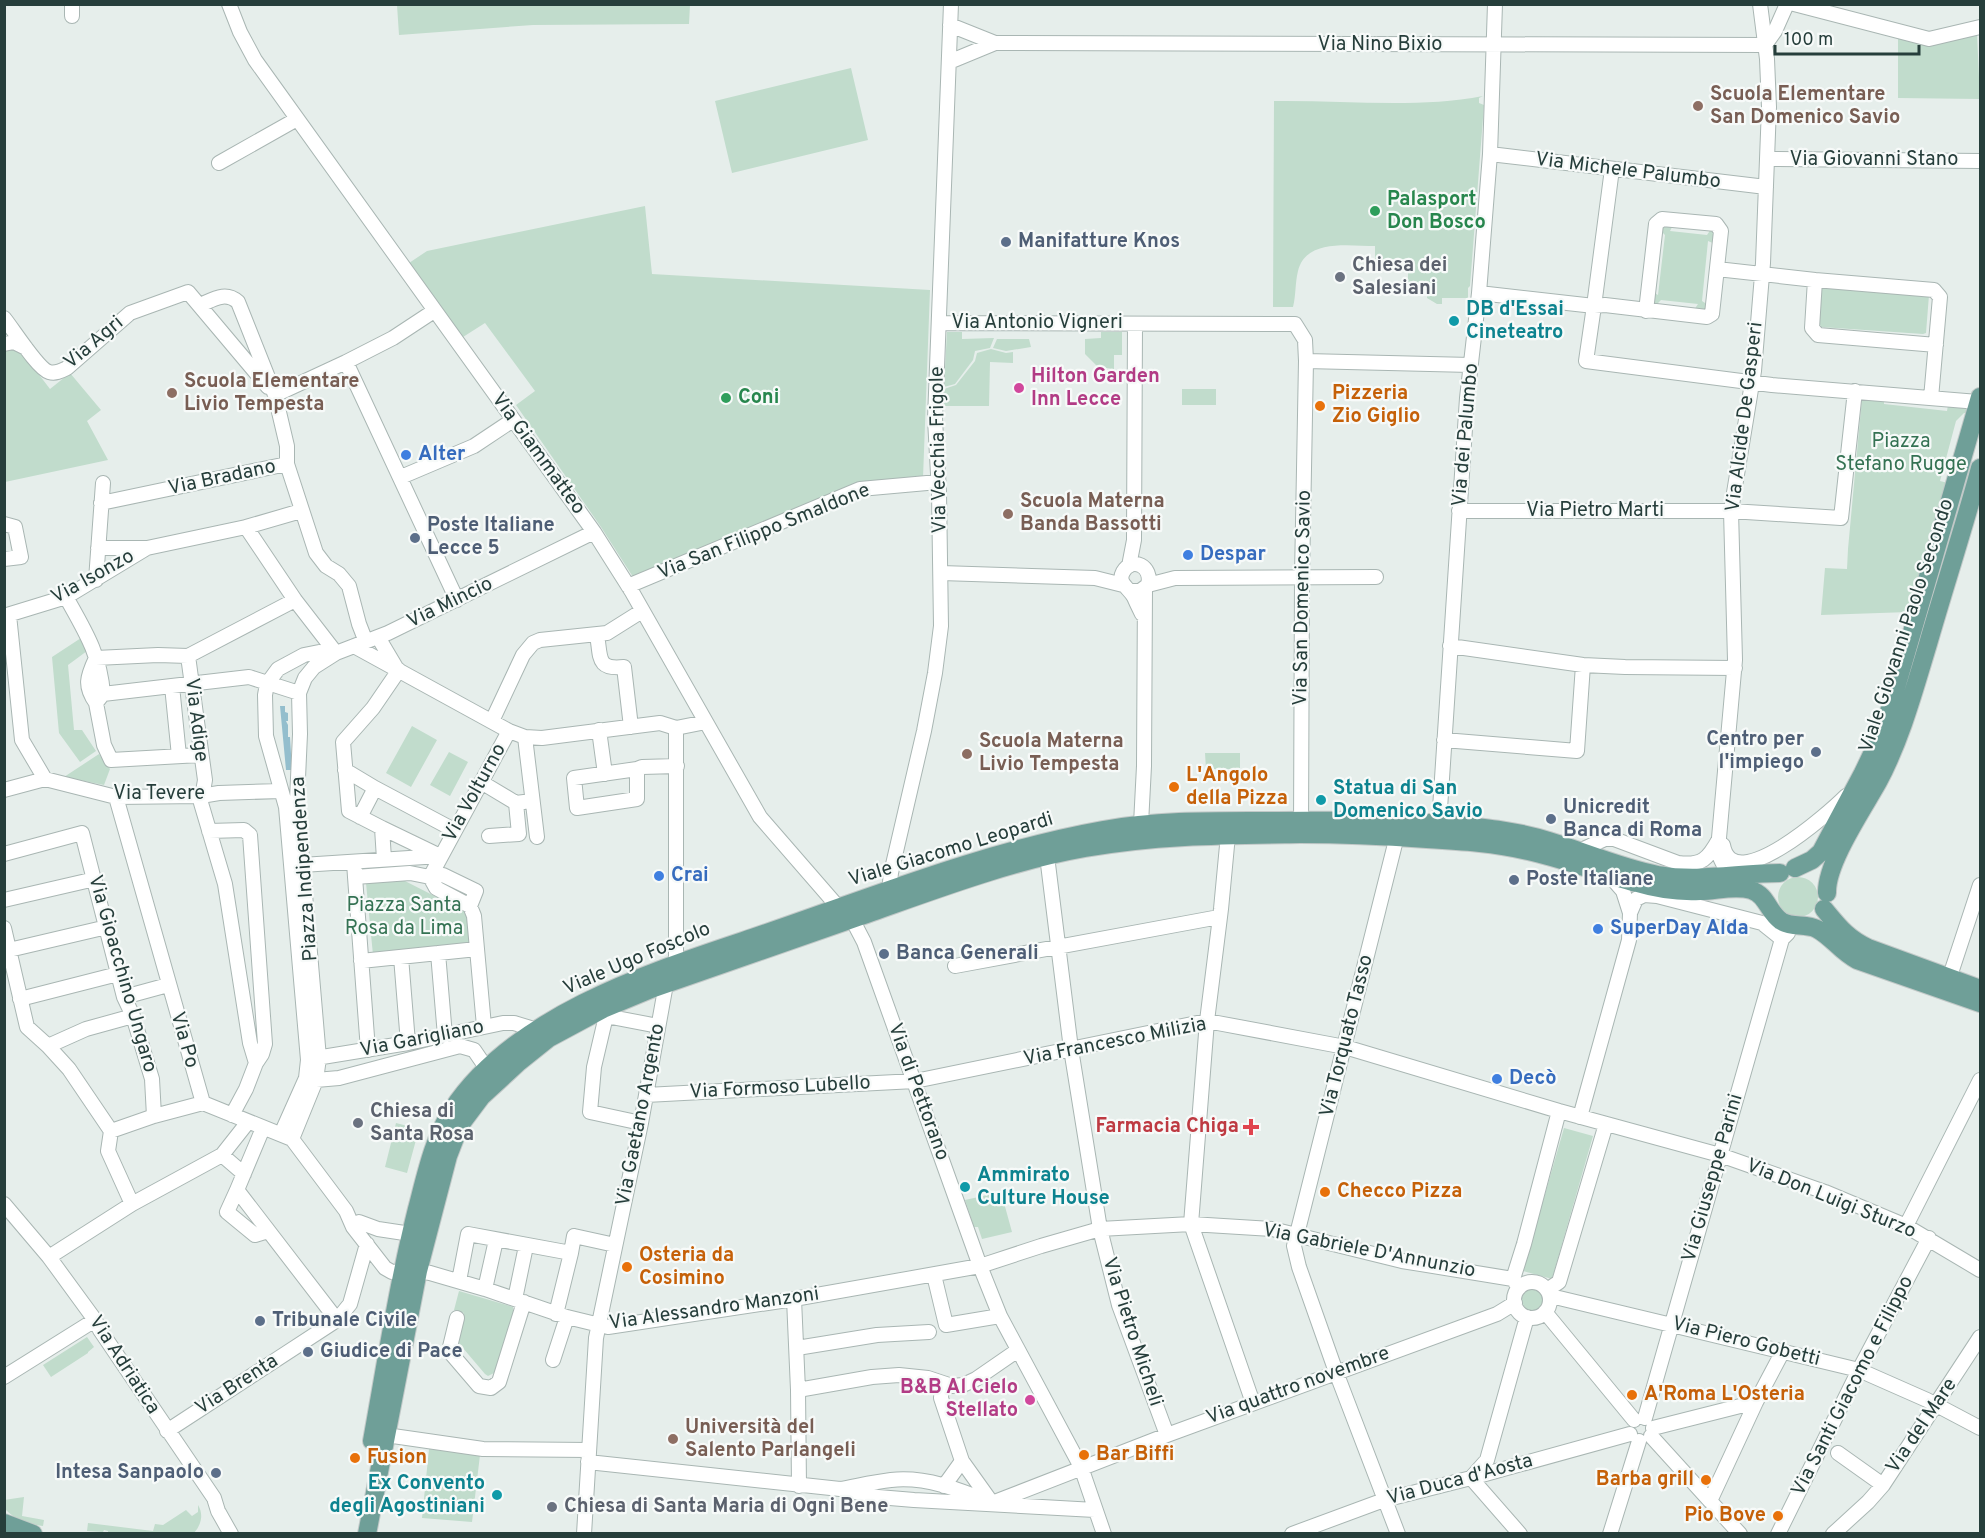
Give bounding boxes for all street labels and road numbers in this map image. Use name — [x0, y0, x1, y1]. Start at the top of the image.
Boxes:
street label: Via Nino Bixio — [1318, 32, 1442, 58]
street label: Via Michele Palumbo — [1534, 147, 1722, 195]
street label: Via Giovanni Stano — [1789, 147, 1959, 173]
street label: Via Antonio Vigneri — [951, 310, 1123, 336]
street label: Via Agri — [59, 311, 129, 375]
street label: Via Alcide De Gasperi — [1720, 321, 1770, 513]
street label: Via dei Palumbo — [1447, 362, 1485, 508]
street label: Via Vecchia Frigole — [925, 366, 953, 534]
street label: Via Giammatteo — [485, 388, 591, 520]
street label: Via Bradano — [166, 454, 278, 502]
street label: Via San Filippo Smaldone — [654, 477, 874, 587]
street label: Via San Domenico Savio — [1288, 490, 1318, 706]
street label: Viale Giovanni Paolo Secondo — [1854, 496, 1960, 756]
street label: Via Pietro Marti — [1526, 498, 1664, 524]
street label: Via Isonzo — [47, 544, 139, 610]
street label: Via Mincio — [403, 571, 497, 635]
street label: Via Adige — [178, 677, 214, 763]
street label: Via Volturno — [437, 739, 513, 847]
street label: Piazza Indipendenza — [286, 776, 324, 962]
street label: Via Tevere — [113, 781, 205, 807]
street label: Viale Giacomo Leopardi — [846, 806, 1056, 894]
street label: Via Gioacchino Ungaro — [81, 872, 163, 1076]
street label: Viale Ugo Foscolo — [559, 916, 715, 1002]
street label: Via Torquato Tasso — [1314, 952, 1380, 1120]
street label: Via Po — [164, 1009, 204, 1071]
street label: Via Francesco Milizia — [1021, 1012, 1209, 1072]
street label: Via Garigliano — [358, 1014, 486, 1064]
street label: Via di Pettorano — [881, 1020, 955, 1164]
street label: Via Gaetano Argento — [611, 1021, 671, 1209]
street label: Via Formoso Lubello — [689, 1070, 871, 1106]
street label: Via Giuseppe Parini — [1677, 1091, 1749, 1265]
street label: Via Don Luigi Sturzo — [1742, 1153, 1920, 1245]
street label: Via Gabriele D'Annunzio — [1260, 1218, 1478, 1284]
street label: Via Pietro Micheli — [1096, 1254, 1168, 1410]
street label: Via Santi Giacomo e Filippo — [1786, 1271, 1920, 1501]
street label: Via Alessandro Manzoni — [607, 1281, 821, 1337]
street label: Via Adriatica — [82, 1311, 166, 1419]
street label: Via Piero Gobetti — [1669, 1311, 1823, 1373]
street label: Via quattro novembre — [1203, 1341, 1393, 1431]
street label: Via Brenta — [191, 1349, 283, 1421]
street label: Via del Mare — [1881, 1373, 1963, 1479]
street label: Via Duca d'Aosta — [1384, 1448, 1536, 1512]

